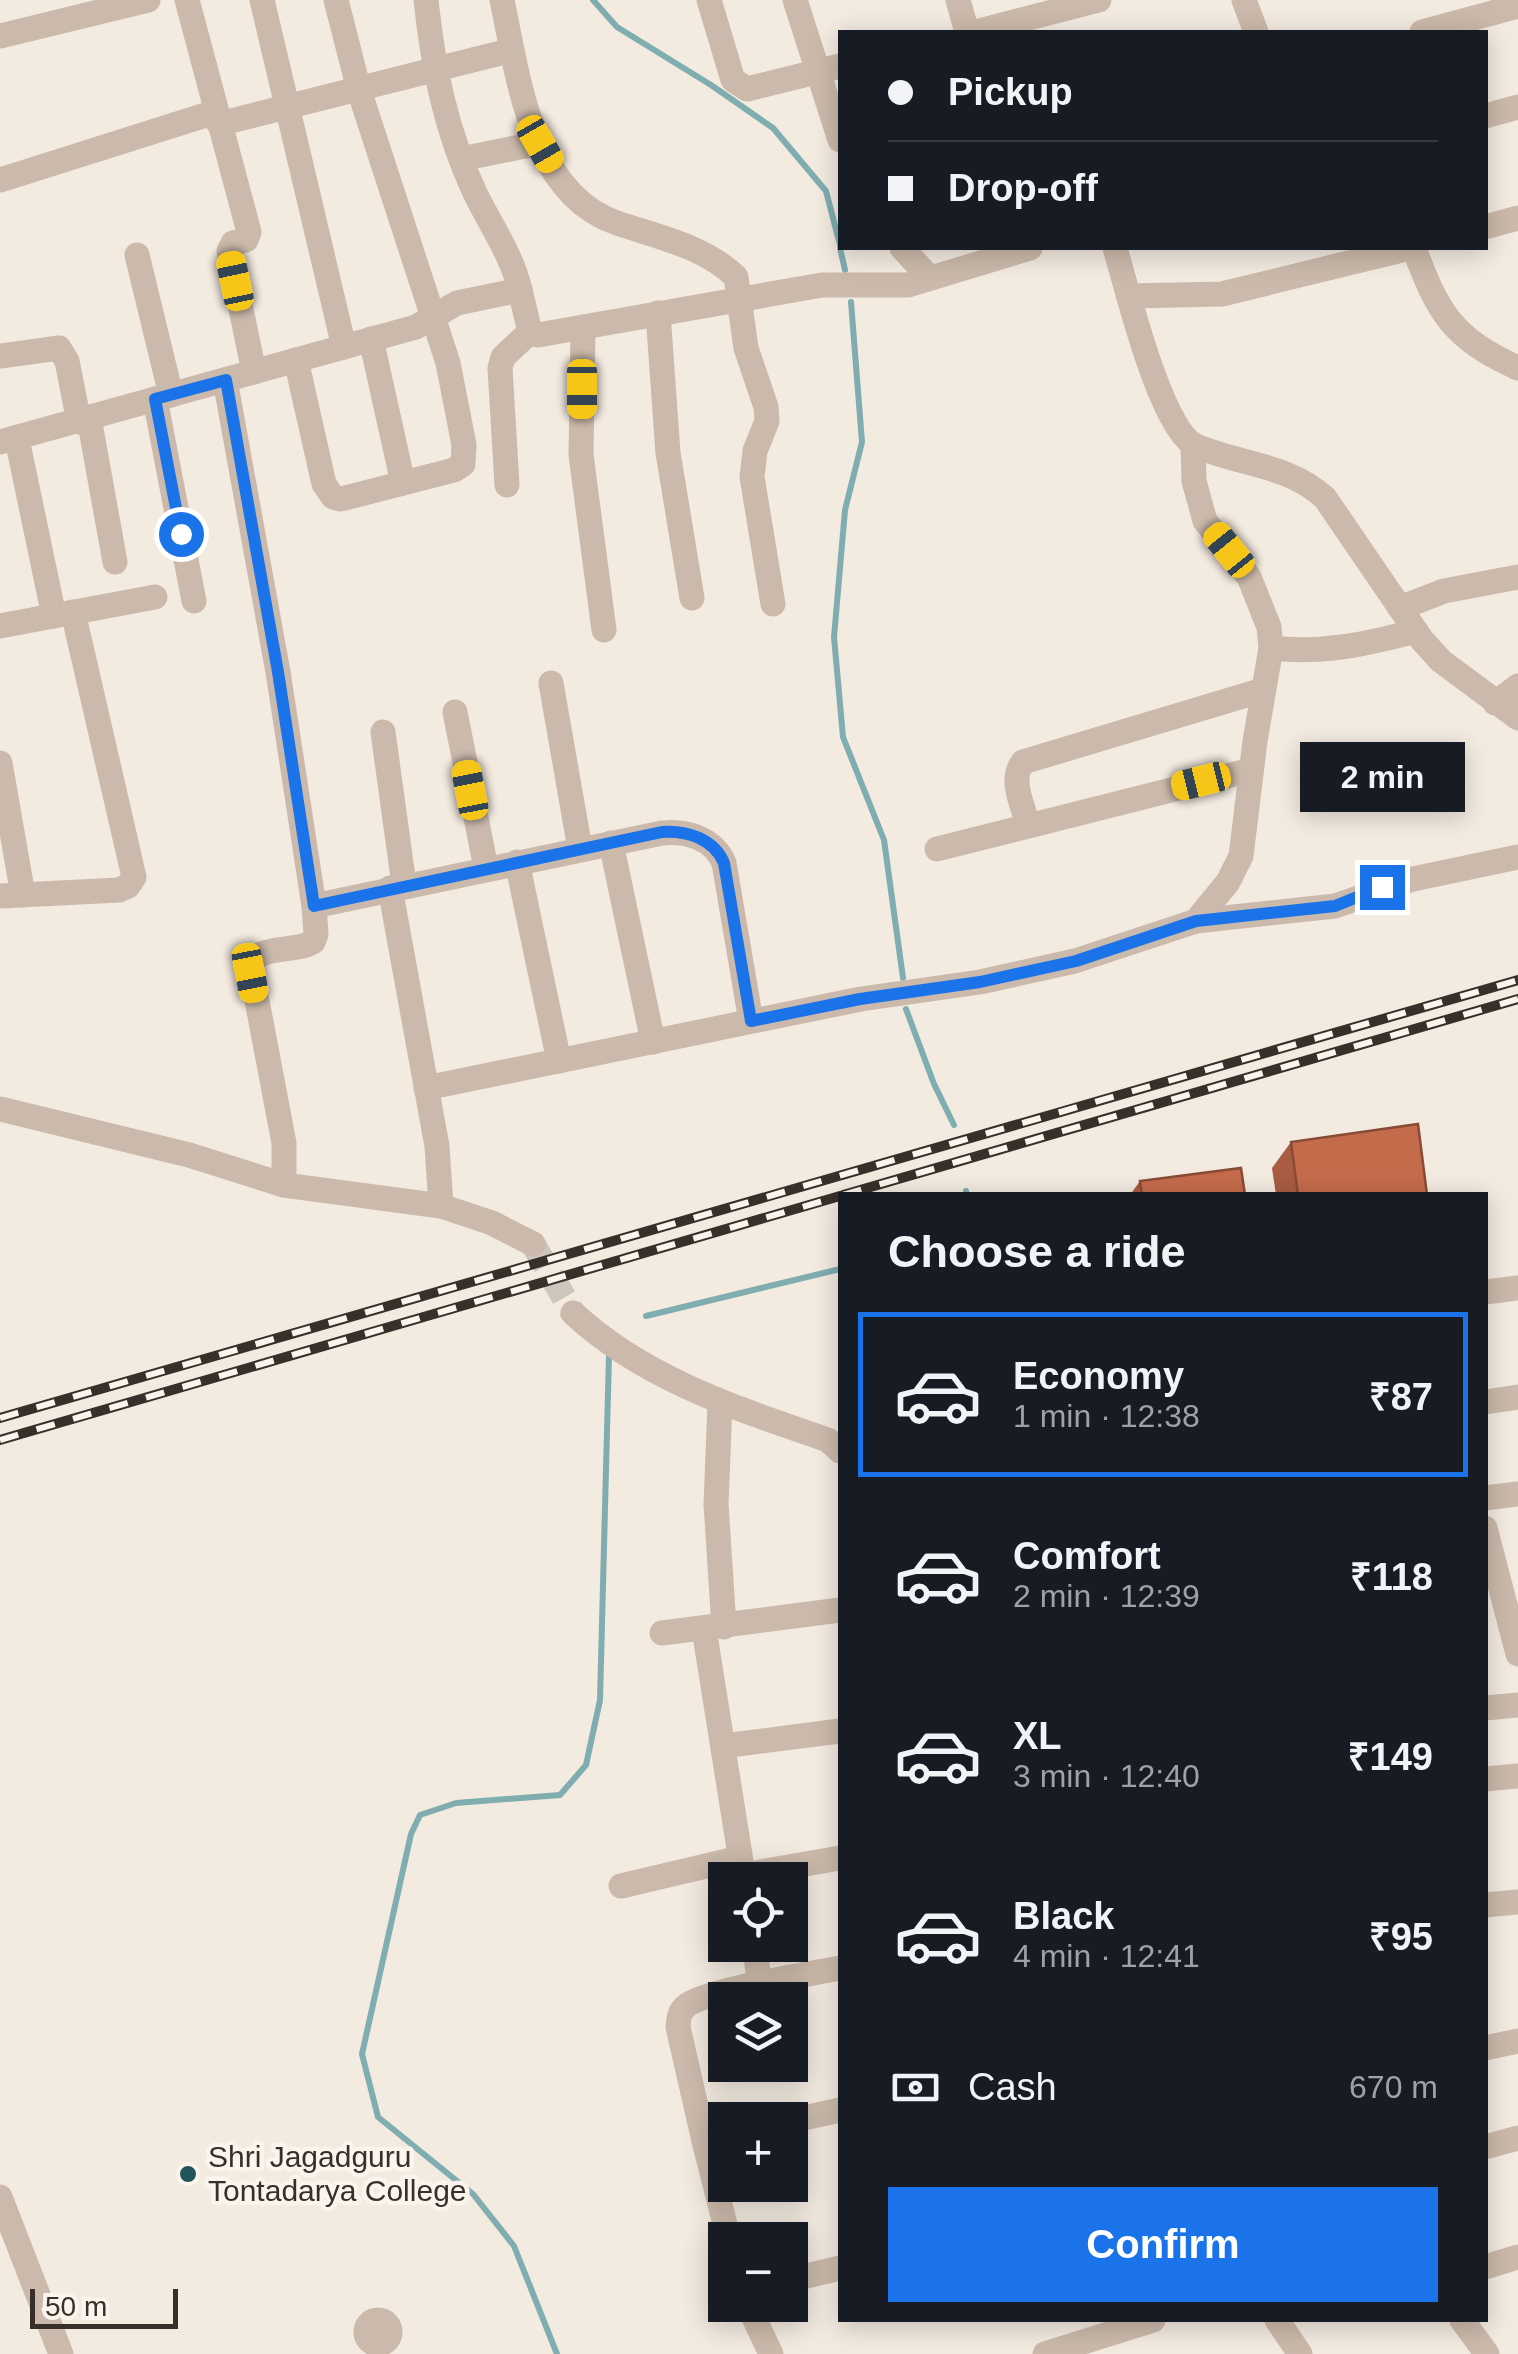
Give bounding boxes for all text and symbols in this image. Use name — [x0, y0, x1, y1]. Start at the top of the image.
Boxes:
text: Pickup — [948, 71, 1073, 113]
car — [512, 111, 568, 177]
text: Drop-off — [948, 167, 1098, 209]
car — [214, 249, 256, 313]
car — [567, 359, 597, 419]
route start — [159, 512, 204, 557]
car — [1198, 517, 1260, 583]
callout: 2 min — [1300, 742, 1464, 812]
car — [450, 758, 490, 822]
car — [1168, 759, 1234, 803]
text: 2 min — [1341, 759, 1424, 795]
route end — [1360, 865, 1405, 910]
car — [230, 941, 270, 1005]
text: Choose a ride — [888, 1226, 1186, 1277]
icon: car — [893, 1350, 983, 1440]
text: Economy — [1013, 1355, 1184, 1397]
text: ₹87 — [1369, 1376, 1433, 1418]
text: 1 min · 12:38 — [1013, 1398, 1200, 1434]
icon: car — [893, 1530, 983, 1620]
text: Comfort — [1013, 1535, 1161, 1577]
text: ₹118 — [1350, 1556, 1433, 1598]
text: 2 min · 12:39 — [1013, 1578, 1200, 1614]
icon: car — [893, 1710, 983, 1800]
text: XL — [1013, 1715, 1062, 1757]
text: ₹149 — [1348, 1736, 1433, 1778]
text: 3 min · 12:40 — [1013, 1758, 1200, 1794]
map controls — [708, 1862, 808, 2322]
button: locate — [708, 1862, 808, 1962]
icon: car — [893, 1890, 983, 1980]
text: Black — [1013, 1895, 1114, 1937]
text: ₹95 — [1369, 1916, 1433, 1958]
text: 4 min · 12:41 — [1013, 1938, 1200, 1974]
button: layers — [708, 1982, 808, 2082]
icon: cash — [888, 2060, 943, 2115]
text: Cash — [968, 2066, 1057, 2108]
text: 670 m — [1349, 2069, 1438, 2105]
button: + — [708, 2102, 808, 2202]
place label: Shri Jagadguru Tontadarya College — [208, 2140, 467, 2207]
marker: Shri Jagadguru Tontadarya College — [177, 2163, 199, 2185]
button: Confirm — [888, 2187, 1438, 2302]
button: − — [708, 2222, 808, 2322]
scale bar — [30, 2284, 178, 2328]
text: 50 m — [45, 2291, 107, 2322]

